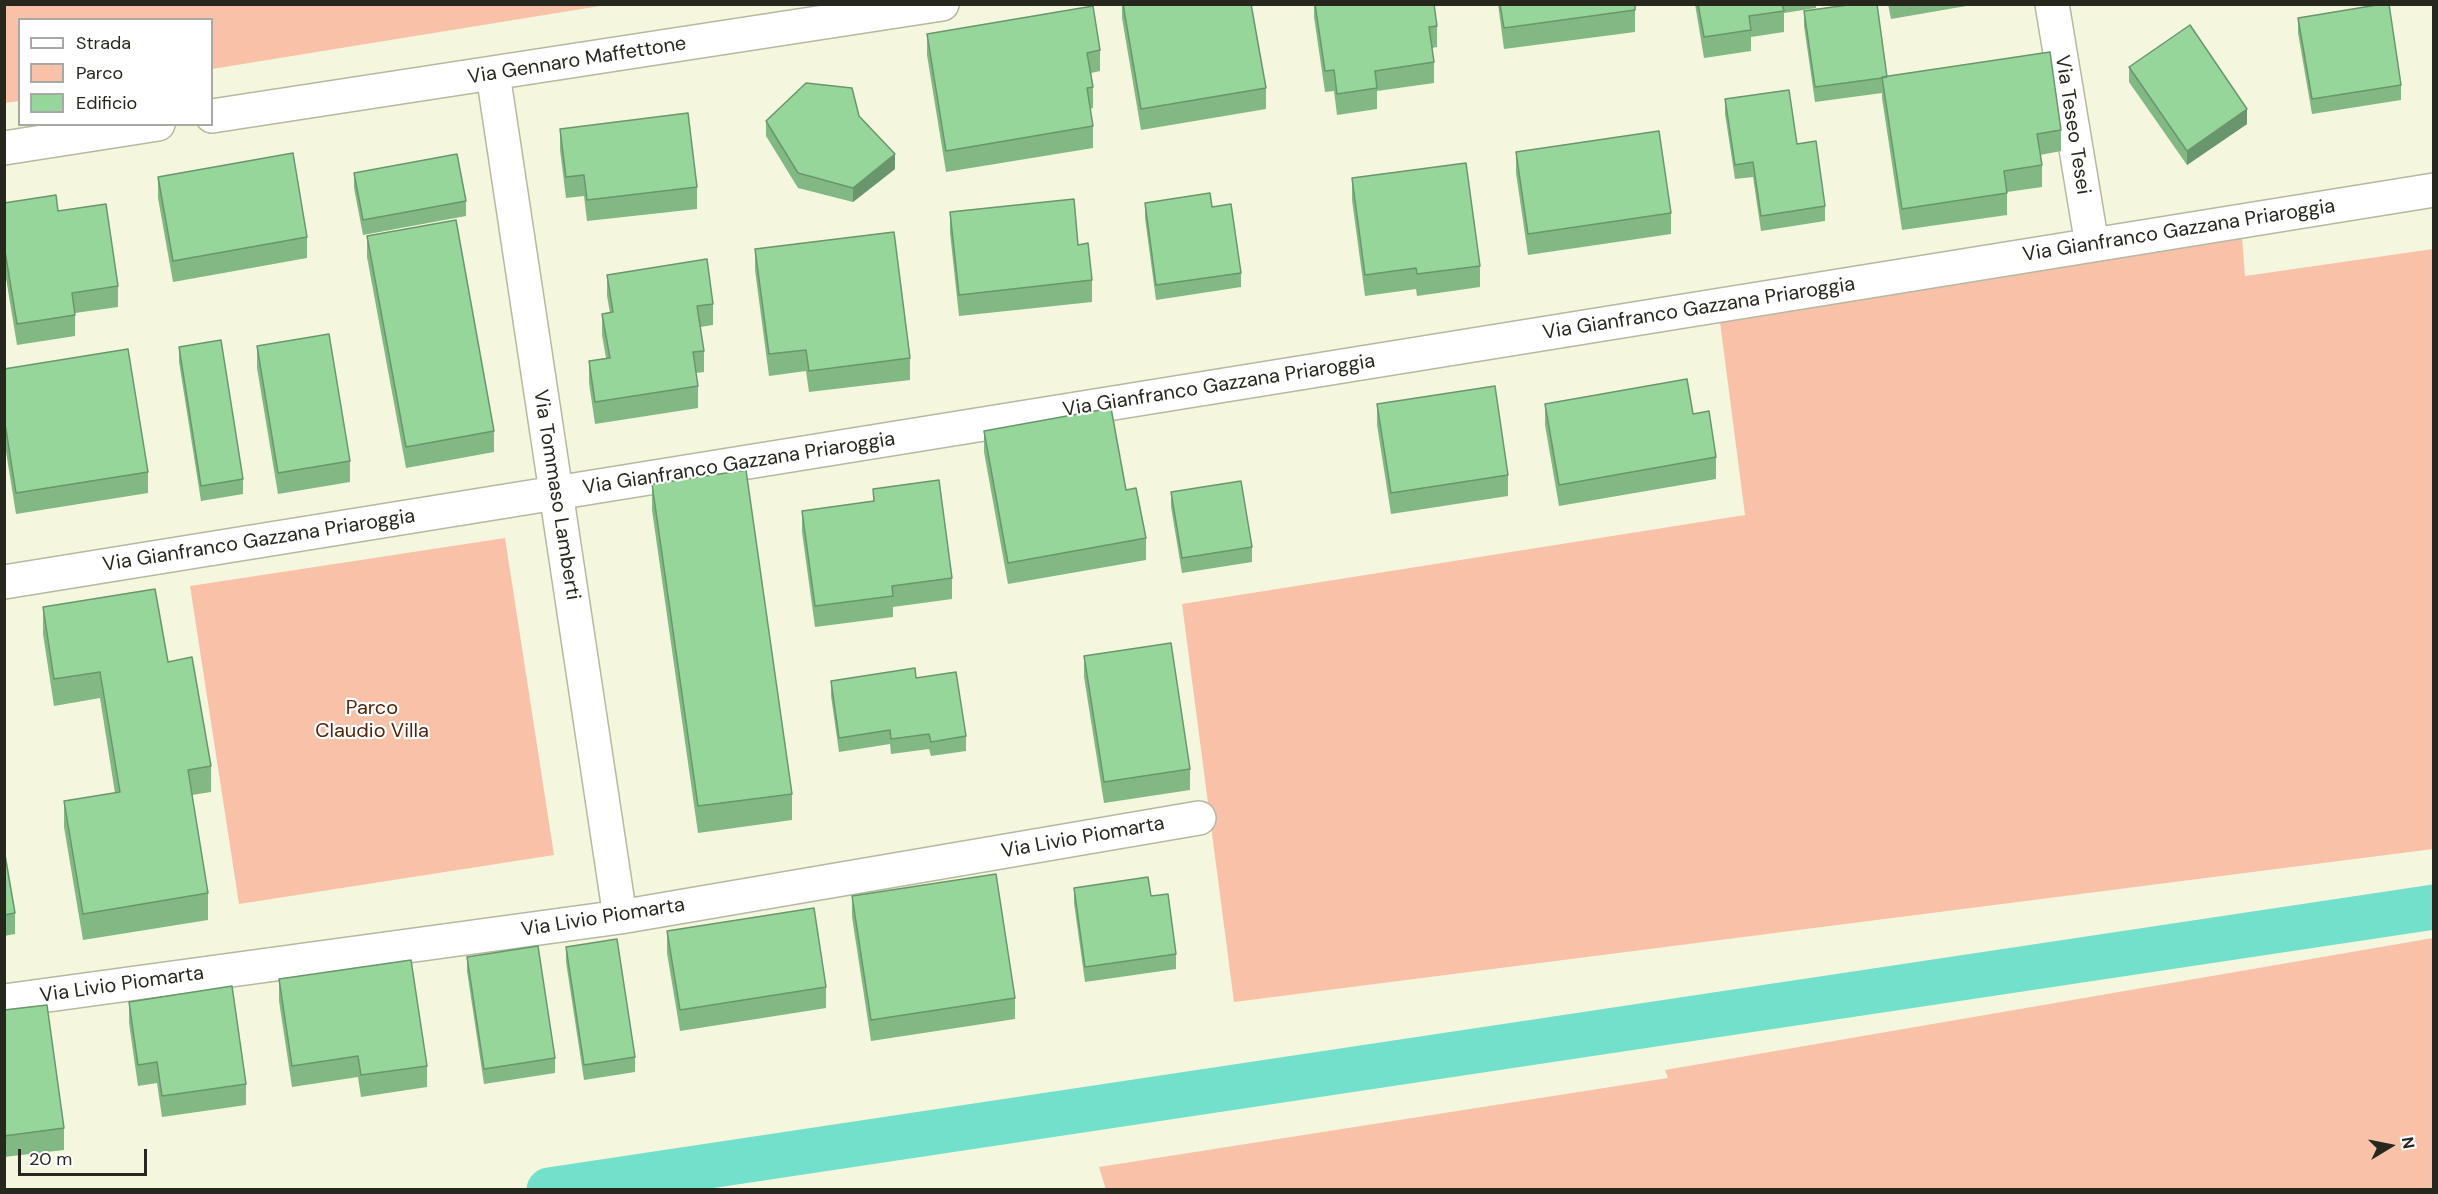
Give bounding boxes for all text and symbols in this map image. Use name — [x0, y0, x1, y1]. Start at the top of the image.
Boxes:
legend — [18, 18, 213, 126]
text: Strada — [76, 31, 131, 55]
street label: Via Gennaro Maffettone — [466, 32, 688, 90]
street label: Via Teseo Tesei — [2049, 54, 2095, 196]
text: Parco — [76, 61, 123, 85]
text: Edificio — [76, 91, 137, 115]
street label: Via Gianfranco Gazzana Priaroggia — [2021, 194, 2337, 268]
street label: Via Gianfranco Gazzana Priaroggia — [1541, 272, 1857, 346]
street label: Via Gianfranco Gazzana Priaroggia — [1061, 349, 1377, 423]
street label: Via Tommaso Lamberti — [528, 388, 584, 602]
street label: Via Gianfranco Gazzana Priaroggia — [581, 427, 897, 501]
street label: Via Gianfranco Gazzana Priaroggia — [101, 504, 417, 578]
park label: Parco Claudio Villa — [315, 697, 429, 744]
street label: Via Livio Piomarta — [1000, 812, 1166, 864]
street label: Via Livio Piomarta — [519, 893, 687, 943]
street label: Via Livio Piomarta — [38, 962, 206, 1008]
north arrow — [2360, 1116, 2420, 1176]
text: N — [2397, 1135, 2420, 1150]
scale bar — [21, 1137, 150, 1175]
text: 20 m — [29, 1147, 72, 1171]

